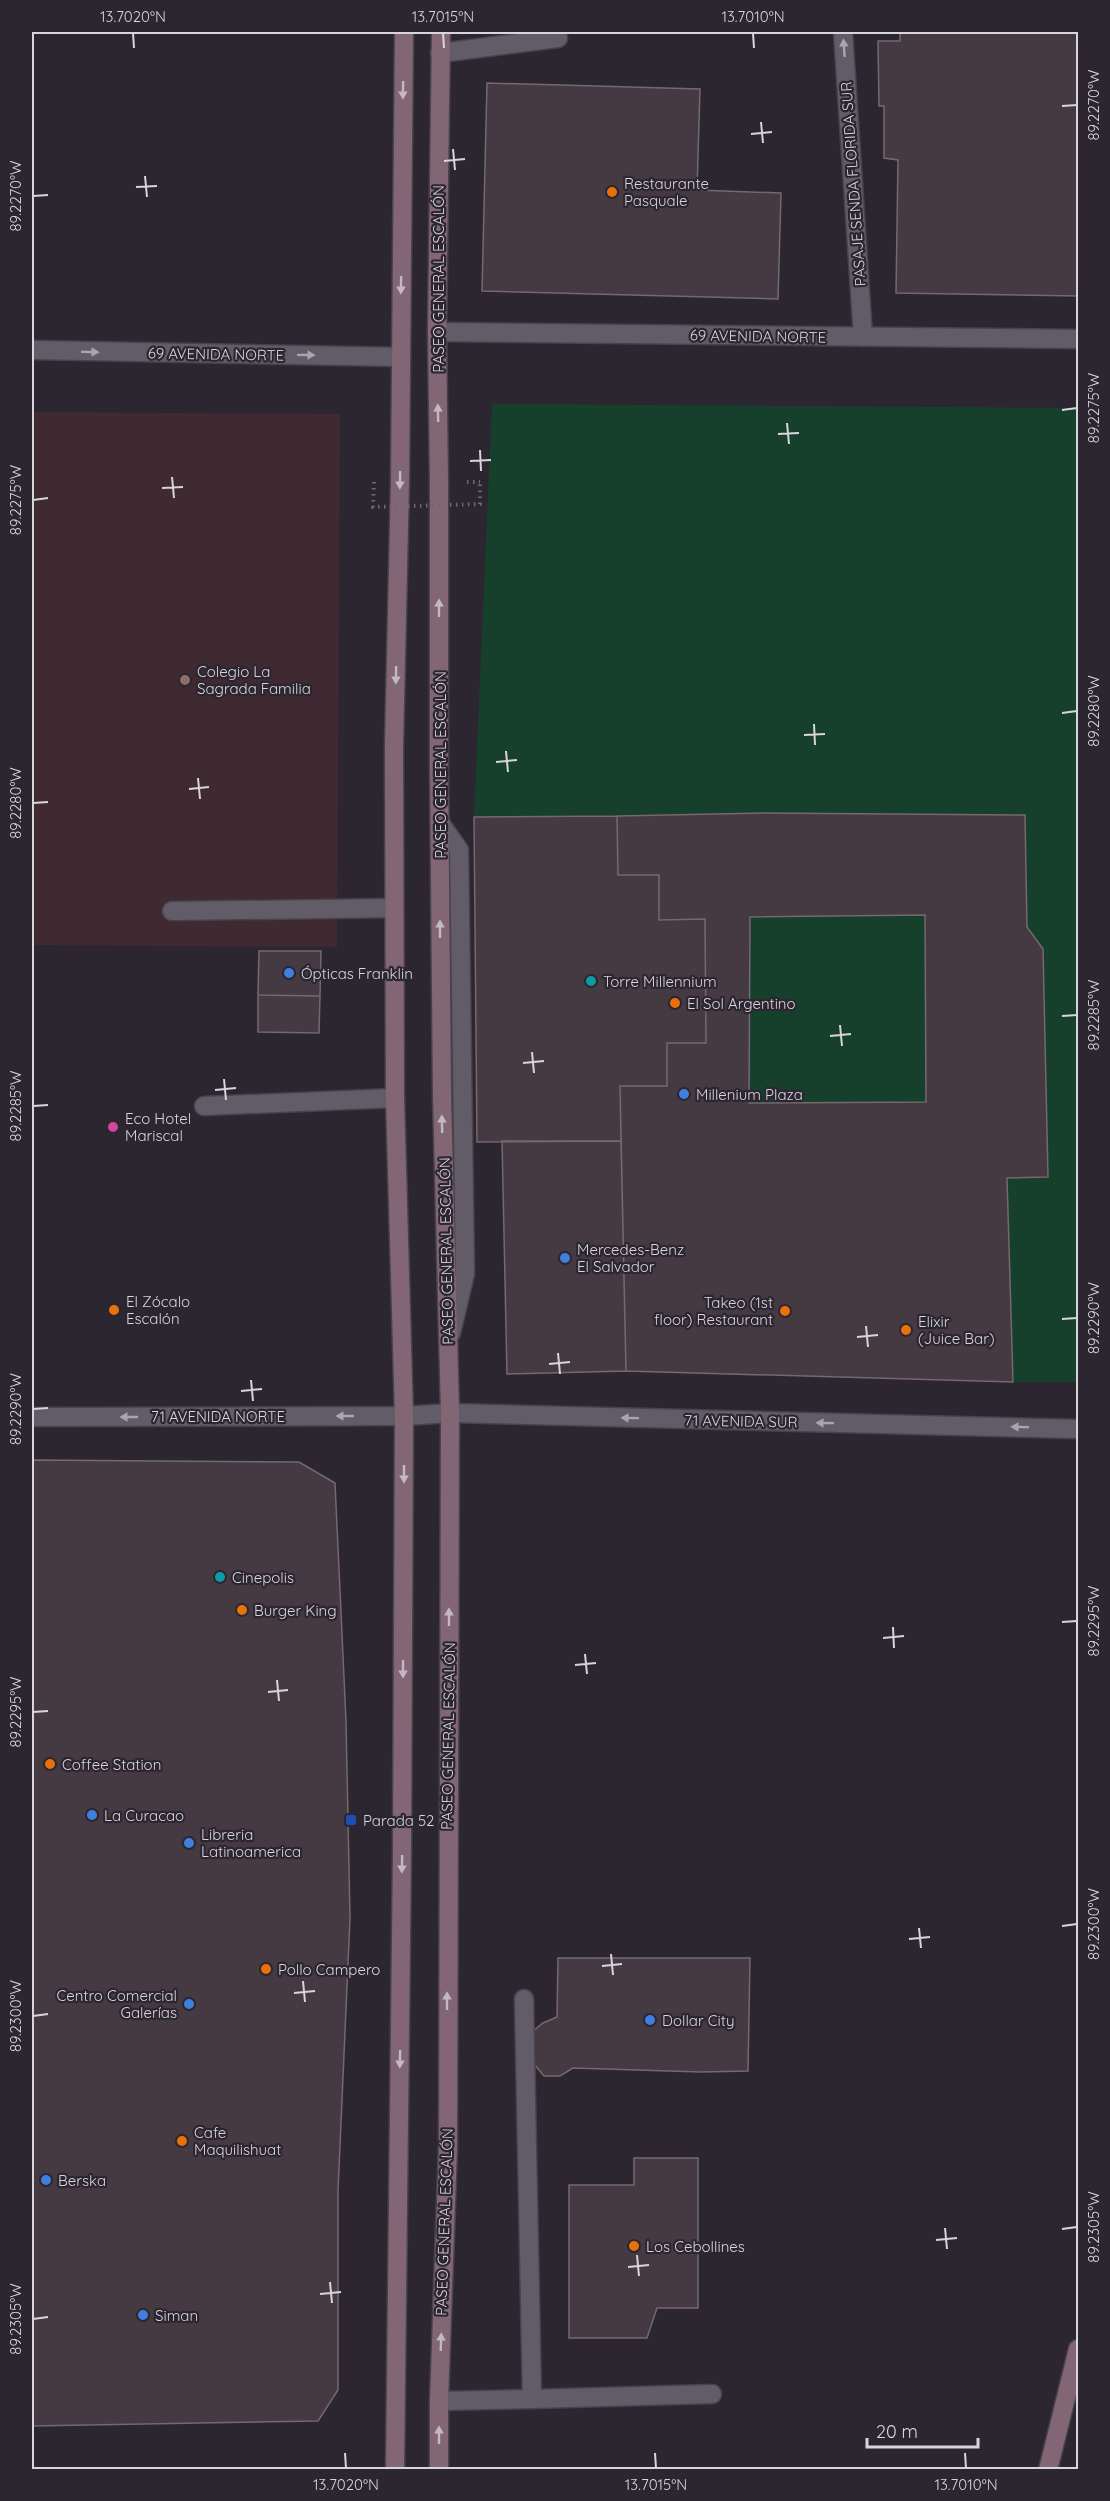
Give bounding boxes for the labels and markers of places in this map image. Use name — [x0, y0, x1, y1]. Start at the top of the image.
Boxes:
place label: Restaurante Pasquale — [624, 174, 709, 210]
marker: Restaurante Pasquale — [605, 185, 619, 199]
place label: Colegio La Sagrada Familia — [197, 662, 311, 698]
marker: Colegio La Sagrada Familia — [178, 673, 192, 687]
place label: Ópticas Franklin — [301, 964, 413, 983]
marker: Ópticas Franklin — [282, 966, 296, 980]
place label: Torre Millennium — [603, 972, 717, 991]
marker: Torre Millennium — [584, 974, 598, 988]
place label: El Sol Argentino — [687, 994, 796, 1013]
marker: El Sol Argentino — [668, 996, 682, 1010]
place label: Millenium Plaza — [696, 1085, 803, 1104]
marker: Millenium Plaza — [677, 1087, 691, 1101]
place label: Eco Hotel Mariscal — [125, 1109, 191, 1145]
marker: Eco Hotel Mariscal — [106, 1120, 120, 1134]
place label: Mercedes-Benz El Salvador — [577, 1240, 684, 1276]
marker: Mercedes-Benz El Salvador — [558, 1251, 572, 1265]
place label: El Zócalo Escalón — [126, 1292, 190, 1328]
place label: Takeo (1st floor) Restaurant — [654, 1293, 773, 1329]
marker: El Zócalo Escalón — [107, 1303, 121, 1317]
marker: Takeo (1st floor) Restaurant — [778, 1304, 792, 1318]
place label: Elixir (Juice Bar) — [918, 1312, 995, 1348]
marker: Elixir (Juice Bar) — [899, 1323, 913, 1337]
place label: Cinepolis — [232, 1568, 294, 1587]
marker: Cinepolis — [213, 1570, 227, 1584]
place label: Burger King — [254, 1601, 337, 1620]
marker: Burger King — [235, 1603, 249, 1617]
place label: Coffee Station — [62, 1755, 161, 1774]
marker: Coffee Station — [43, 1757, 57, 1771]
place label: La Curacao — [104, 1806, 184, 1825]
marker: La Curacao — [85, 1808, 99, 1822]
place label: Parada 52 — [363, 1811, 434, 1830]
marker: Parada 52 — [344, 1813, 358, 1827]
place label: Libreria Latinoamerica — [201, 1825, 301, 1861]
marker: Libreria Latinoamerica — [182, 1836, 196, 1850]
place label: Pollo Campero — [278, 1960, 380, 1979]
marker: Pollo Campero — [259, 1962, 273, 1976]
place label: Centro Comercial Galerías — [56, 1986, 177, 2022]
marker: Centro Comercial Galerías — [182, 1997, 196, 2011]
place label: Dollar City — [662, 2011, 734, 2030]
marker: Dollar City — [643, 2013, 657, 2027]
place label: Cafe Maquilishuat — [194, 2123, 281, 2159]
marker: Cafe Maquilishuat — [175, 2134, 189, 2148]
place label: Berska — [58, 2171, 106, 2190]
marker: Berska — [39, 2173, 53, 2187]
place label: Los Cebollines — [646, 2237, 745, 2256]
marker: Los Cebollines — [627, 2239, 641, 2253]
place label: Siman — [155, 2306, 198, 2325]
marker: Siman — [136, 2308, 150, 2322]

